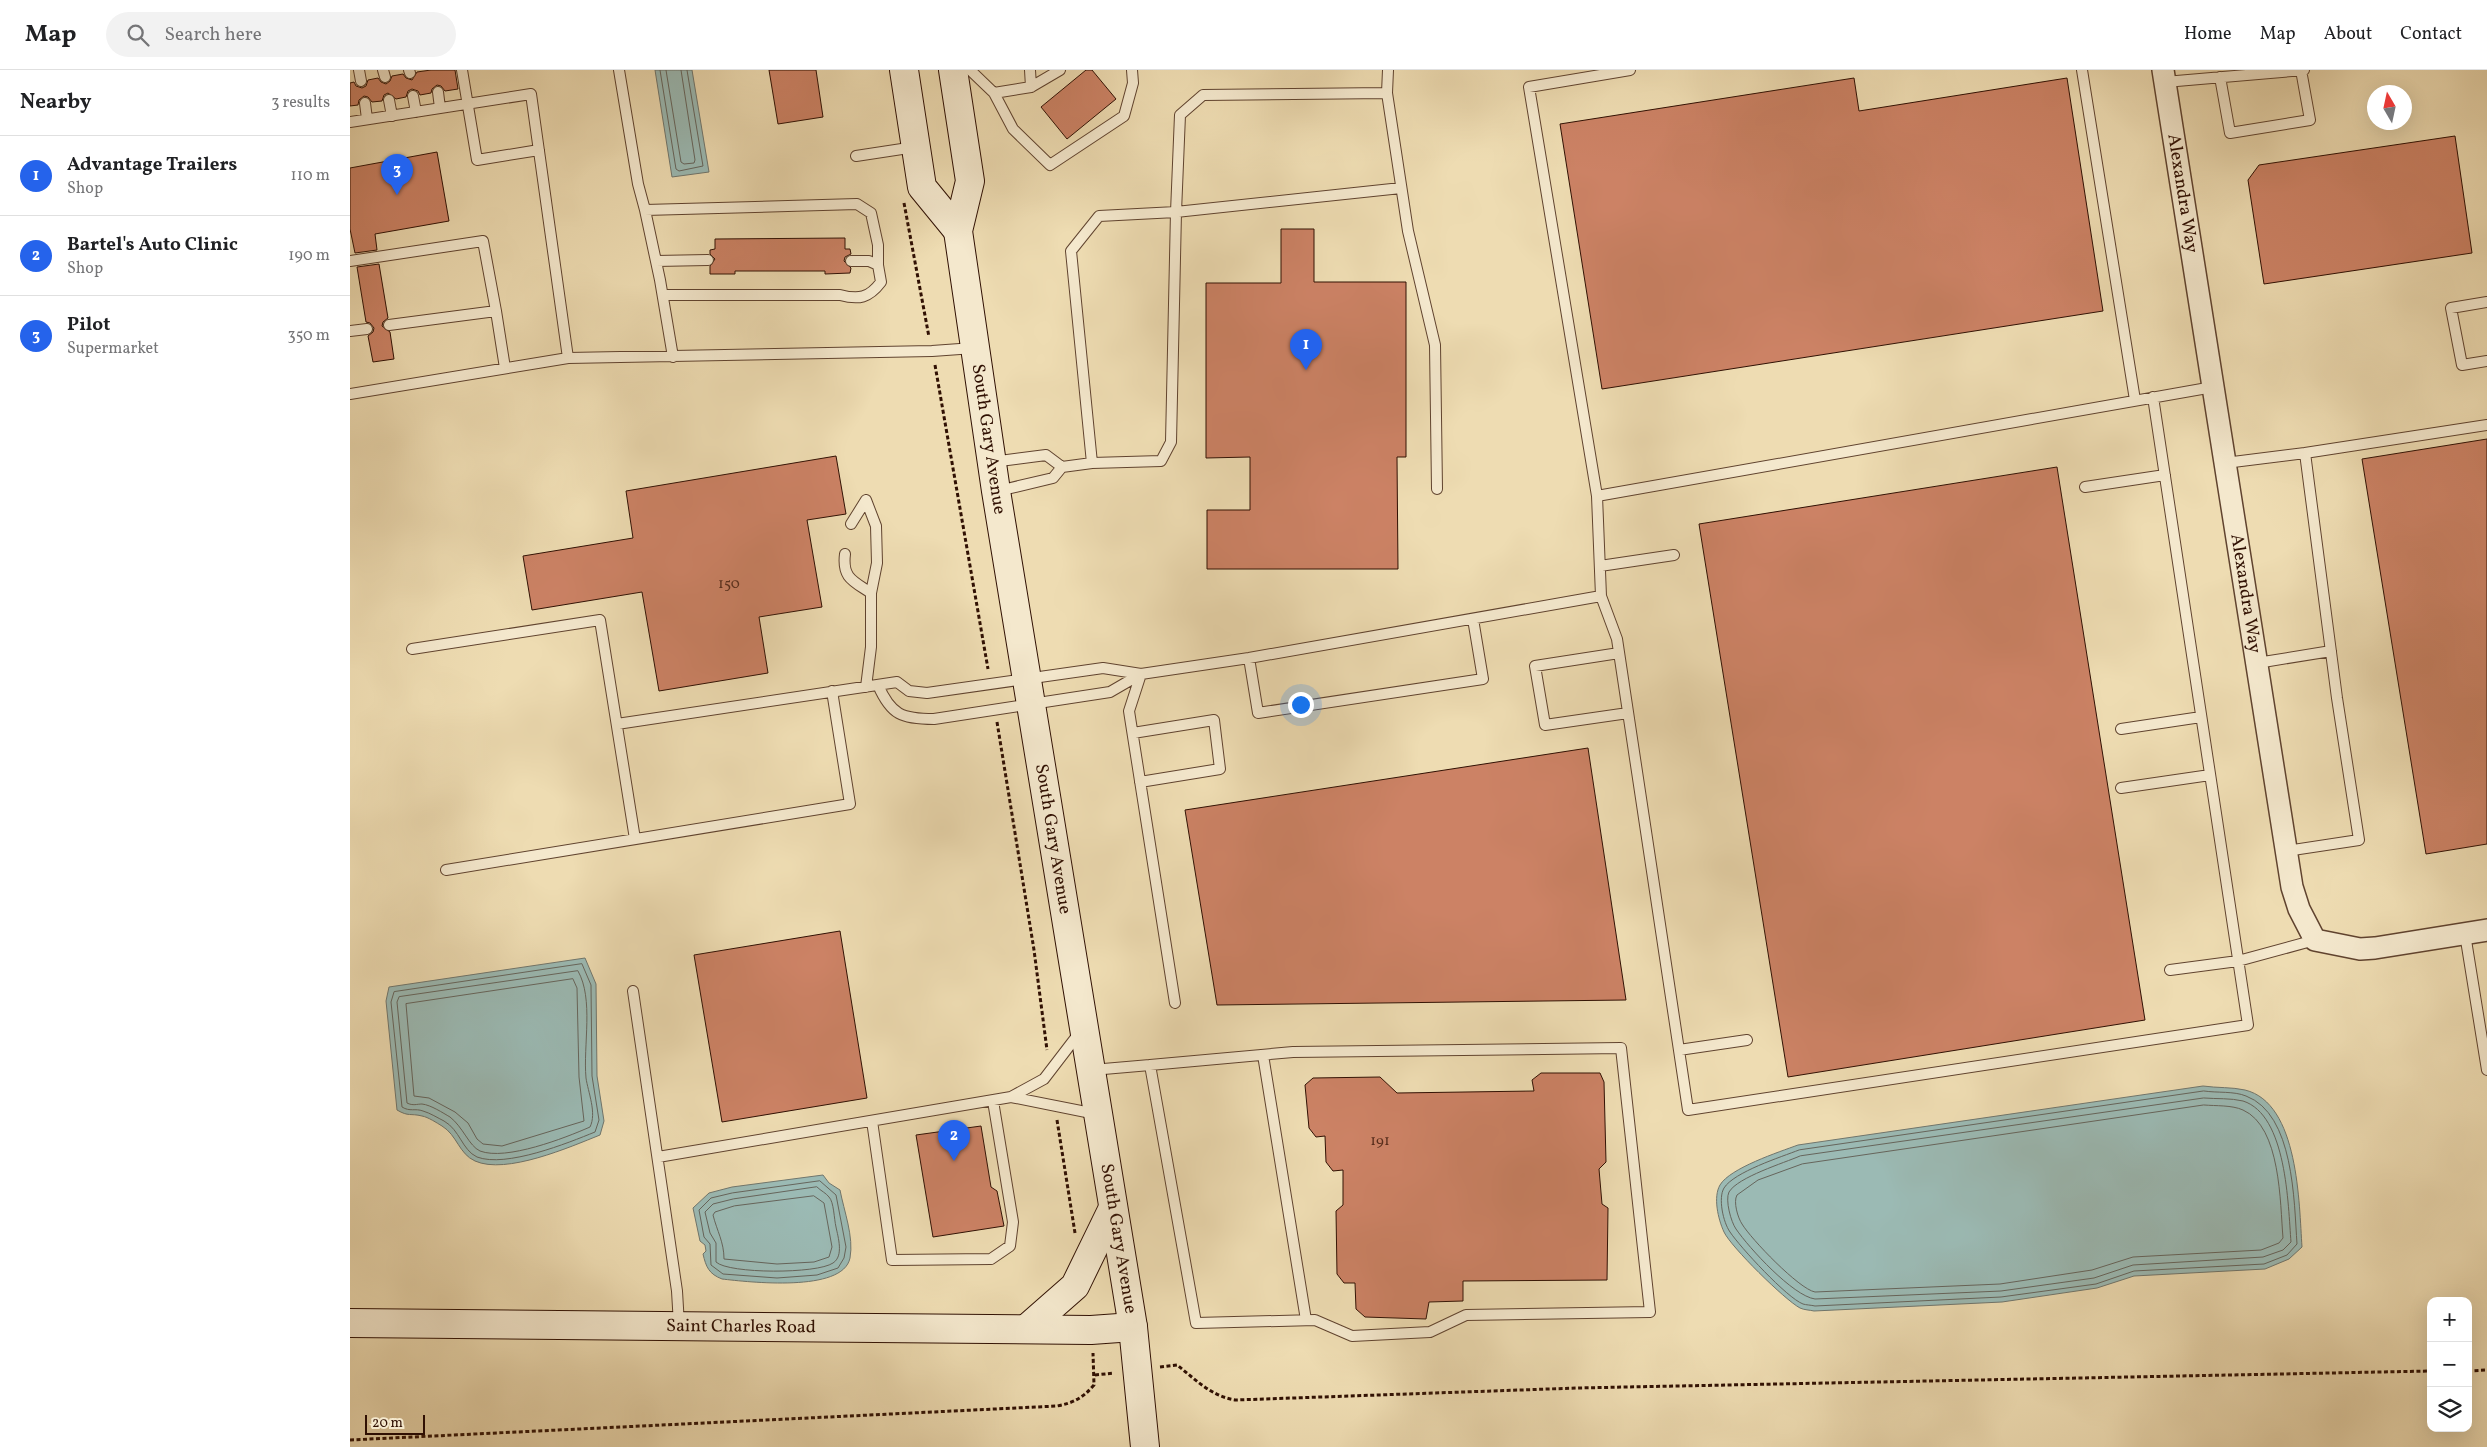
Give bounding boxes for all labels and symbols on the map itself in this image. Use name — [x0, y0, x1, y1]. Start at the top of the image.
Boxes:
north arrow — [2367, 85, 2412, 130]
street label: Alexandra Way — [2161, 132, 2204, 255]
pin: 3 — [381, 154, 413, 195]
pin: 1 — [1290, 329, 1322, 370]
street label: South Gary Avenue — [965, 362, 1012, 516]
street label: Alexandra Way — [2224, 532, 2267, 655]
house number: 150 — [718, 574, 740, 595]
your location — [1288, 692, 1314, 718]
street label: South Gary Avenue — [1028, 762, 1078, 916]
pin: 2 — [938, 1120, 970, 1161]
house number: 191 — [1370, 1131, 1390, 1152]
street label: South Gary Avenue — [1094, 1162, 1143, 1315]
street label: Saint Charles Road — [666, 1313, 816, 1340]
scale bar — [365, 1412, 425, 1435]

